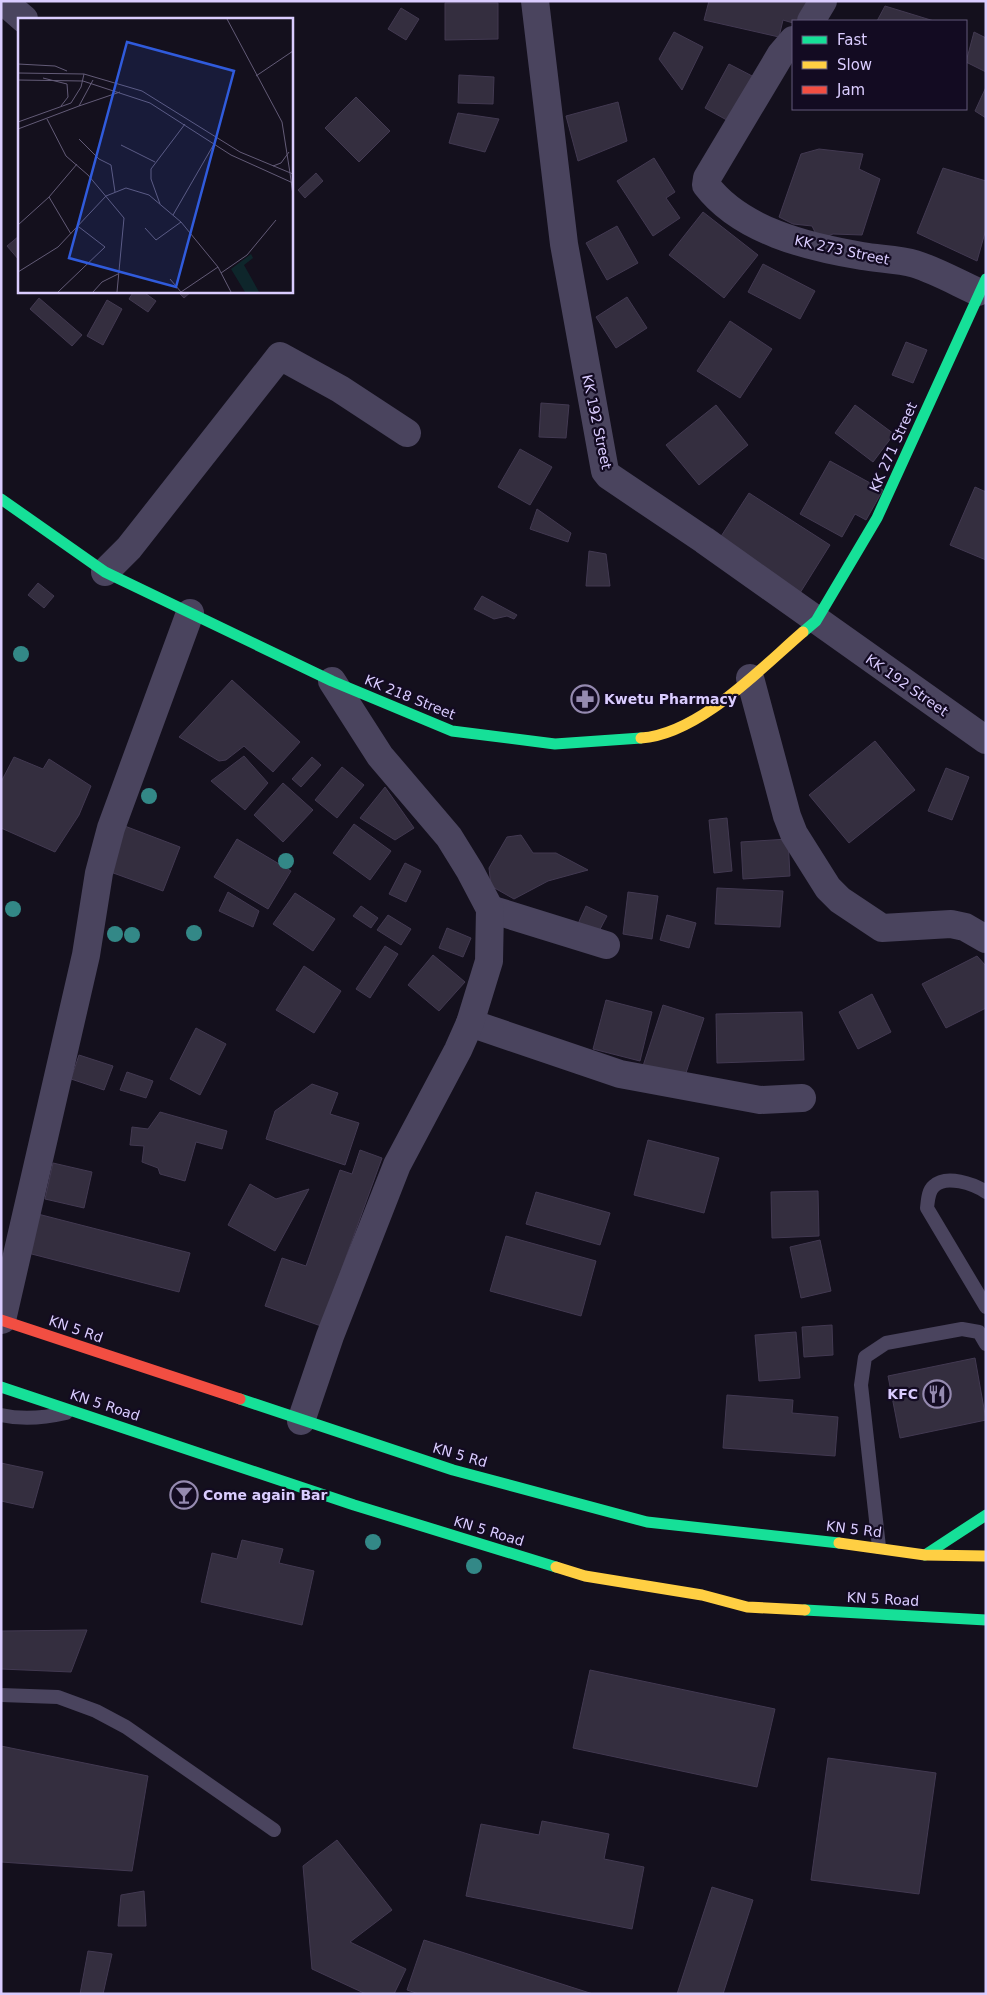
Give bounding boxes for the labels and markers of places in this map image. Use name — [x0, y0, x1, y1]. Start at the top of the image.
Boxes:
pharmacy icon: Kwetu Pharmacy — [570, 684, 600, 714]
place label: Kwetu Pharmacy — [604, 691, 737, 707]
restaurant icon: KFC — [922, 1379, 952, 1409]
place label: KFC — [887, 1386, 918, 1402]
bar icon: Come again Bar — [169, 1480, 199, 1510]
place label: Come again Bar — [203, 1487, 328, 1503]

